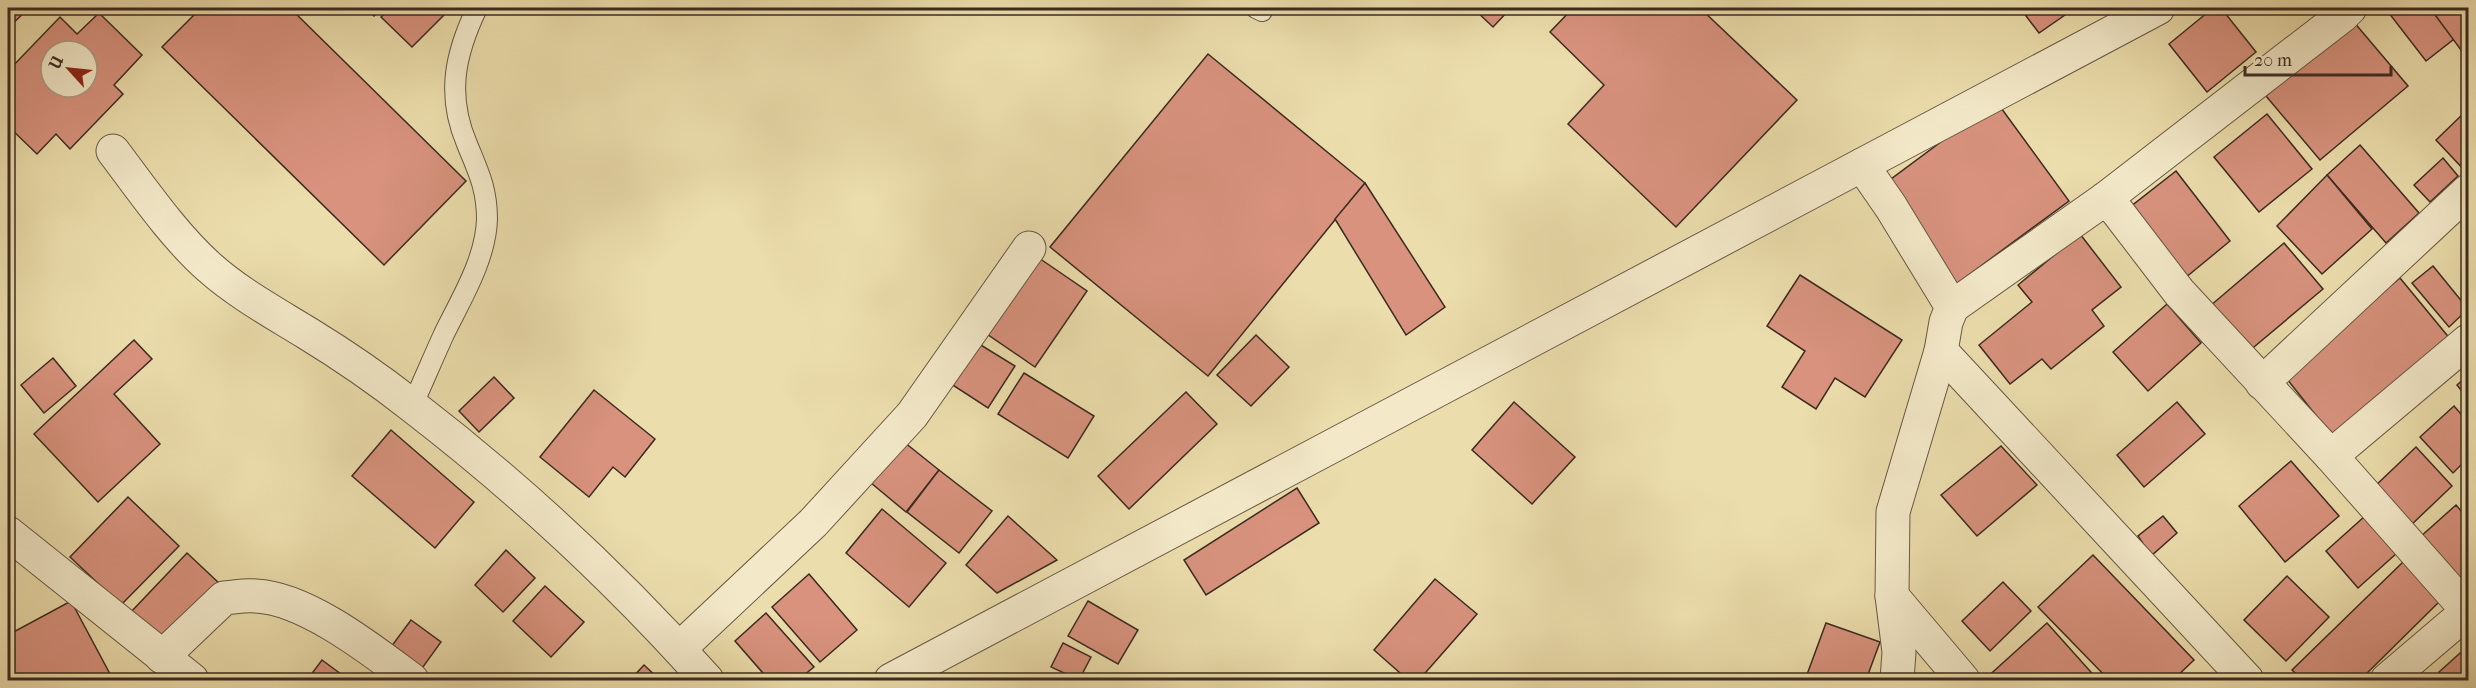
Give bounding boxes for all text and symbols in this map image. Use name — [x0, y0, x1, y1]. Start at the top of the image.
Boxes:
north arrow — [39, 39, 99, 99]
scale bar — [2245, 39, 2390, 77]
text: 20 m — [2254, 50, 2292, 71]
text: U — [44, 52, 68, 73]

